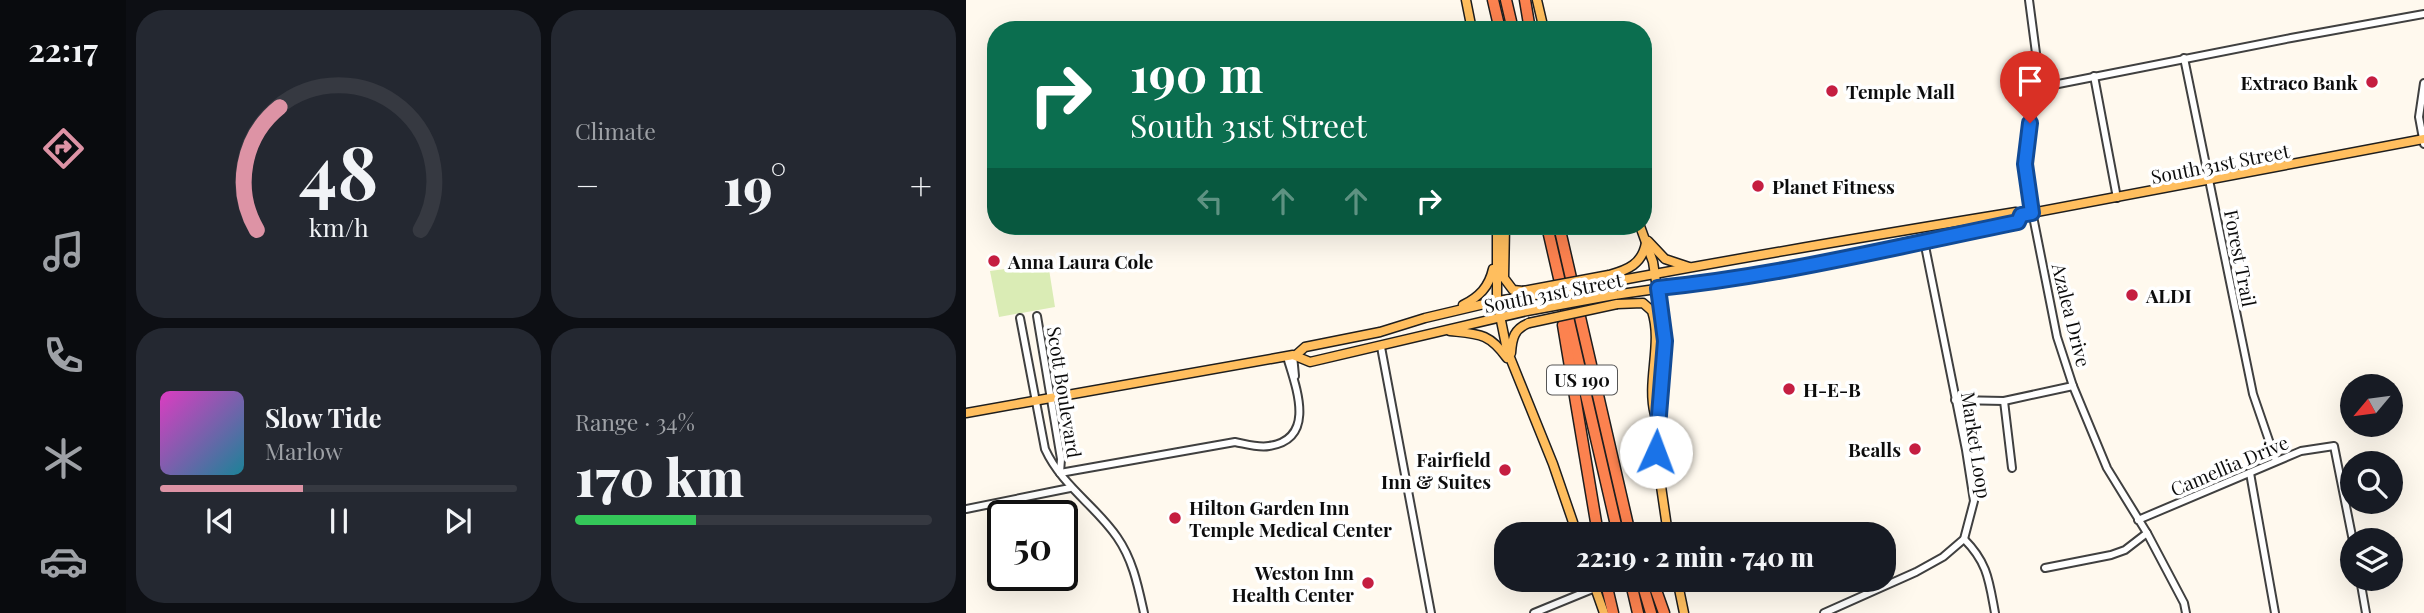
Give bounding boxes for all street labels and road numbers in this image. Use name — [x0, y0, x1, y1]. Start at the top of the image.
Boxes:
street label: South 31st Street — [2149, 137, 2292, 189]
street label: Forest Trail — [2219, 207, 2263, 309]
street label: Azalea Drive — [2046, 260, 2097, 369]
street label: South 31st Street — [1482, 266, 1625, 318]
street label: Scott Boulevard — [1042, 324, 1088, 460]
road number: US 190 — [1547, 366, 1617, 394]
street label: Market Loop — [1956, 390, 1998, 500]
street label: Camellia Drive — [2166, 428, 2292, 502]

